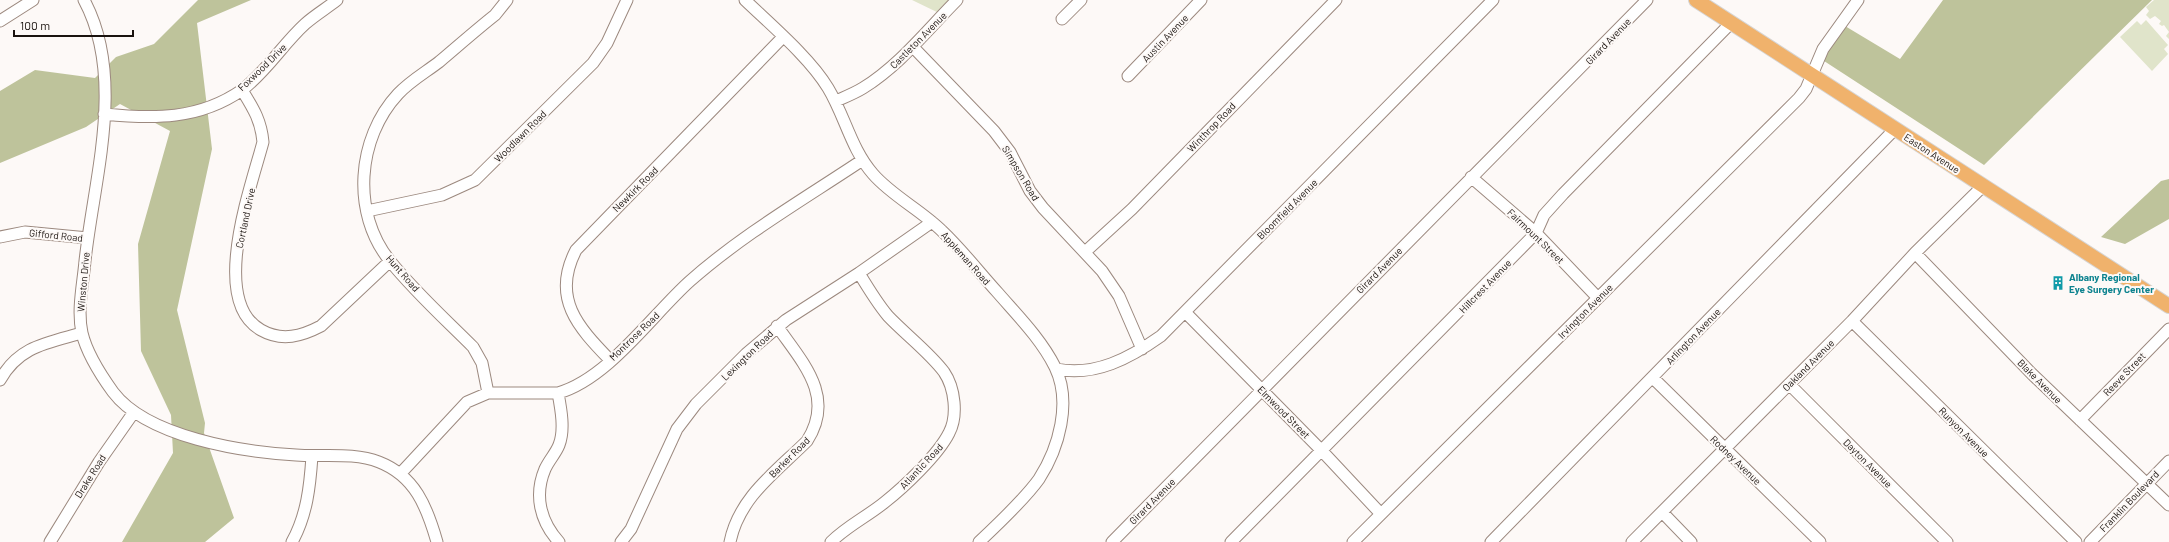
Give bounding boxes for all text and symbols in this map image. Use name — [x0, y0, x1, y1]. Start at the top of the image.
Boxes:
street label: Castleton Avenue — [887, 9, 949, 71]
scale bar — [14, 12, 133, 38]
street label: Austin Avenue — [1139, 12, 1191, 64]
street label: Girard Avenue — [1583, 15, 1633, 67]
text: 100 m — [20, 18, 50, 32]
street label: Foxwood Drive — [235, 41, 289, 93]
street label: Winthrop Road — [1184, 100, 1238, 154]
street label: Woodlawn Road — [491, 107, 549, 165]
street label: Easton Avenue — [1902, 131, 1962, 175]
street label: Simpson Road — [1000, 143, 1042, 203]
street label: Newkirk Road — [610, 164, 660, 214]
street label: Bloomfield Avenue — [1254, 176, 1320, 242]
street label: Cortland Drive — [233, 187, 257, 249]
street label: Fairmount Street — [1505, 206, 1567, 266]
street label: Gifford Road — [29, 226, 83, 244]
street label: Appleman Road — [939, 229, 993, 287]
street label: Girard Avenue — [1353, 244, 1405, 296]
street label: Winston Drive — [74, 252, 92, 312]
street label: Hunt Road — [384, 252, 422, 294]
street label: Hillcrest Avenue — [1456, 257, 1514, 315]
place label: Albany Regional Eye Surgery Center — [2069, 271, 2154, 295]
building icon: Albany Regional Eye Surgery Center — [2050, 275, 2066, 291]
street label: Irvington Avenue — [1555, 281, 1615, 341]
street label: Arlington Avenue — [1663, 305, 1723, 367]
street label: Montrose Road — [606, 309, 662, 363]
street label: Lexington Road — [719, 327, 775, 383]
street label: Oakland Avenue — [1780, 337, 1836, 393]
street label: Reeve Street — [2100, 349, 2148, 398]
street label: Blake Avenue — [2015, 356, 2065, 406]
street label: Elmwood Street — [1255, 383, 1313, 441]
street label: Runyon Avenue — [1936, 404, 1992, 460]
street label: Rodney Avenue — [1708, 433, 1764, 487]
street label: Barker Road — [766, 434, 812, 480]
street label: Dayton Avenue — [1841, 436, 1895, 490]
street label: Atlantic Road — [897, 441, 945, 491]
street label: Drake Road — [72, 452, 108, 500]
street label: Franklin Boulevard — [2097, 468, 2161, 534]
street label: Girard Avenue — [1126, 475, 1178, 527]

